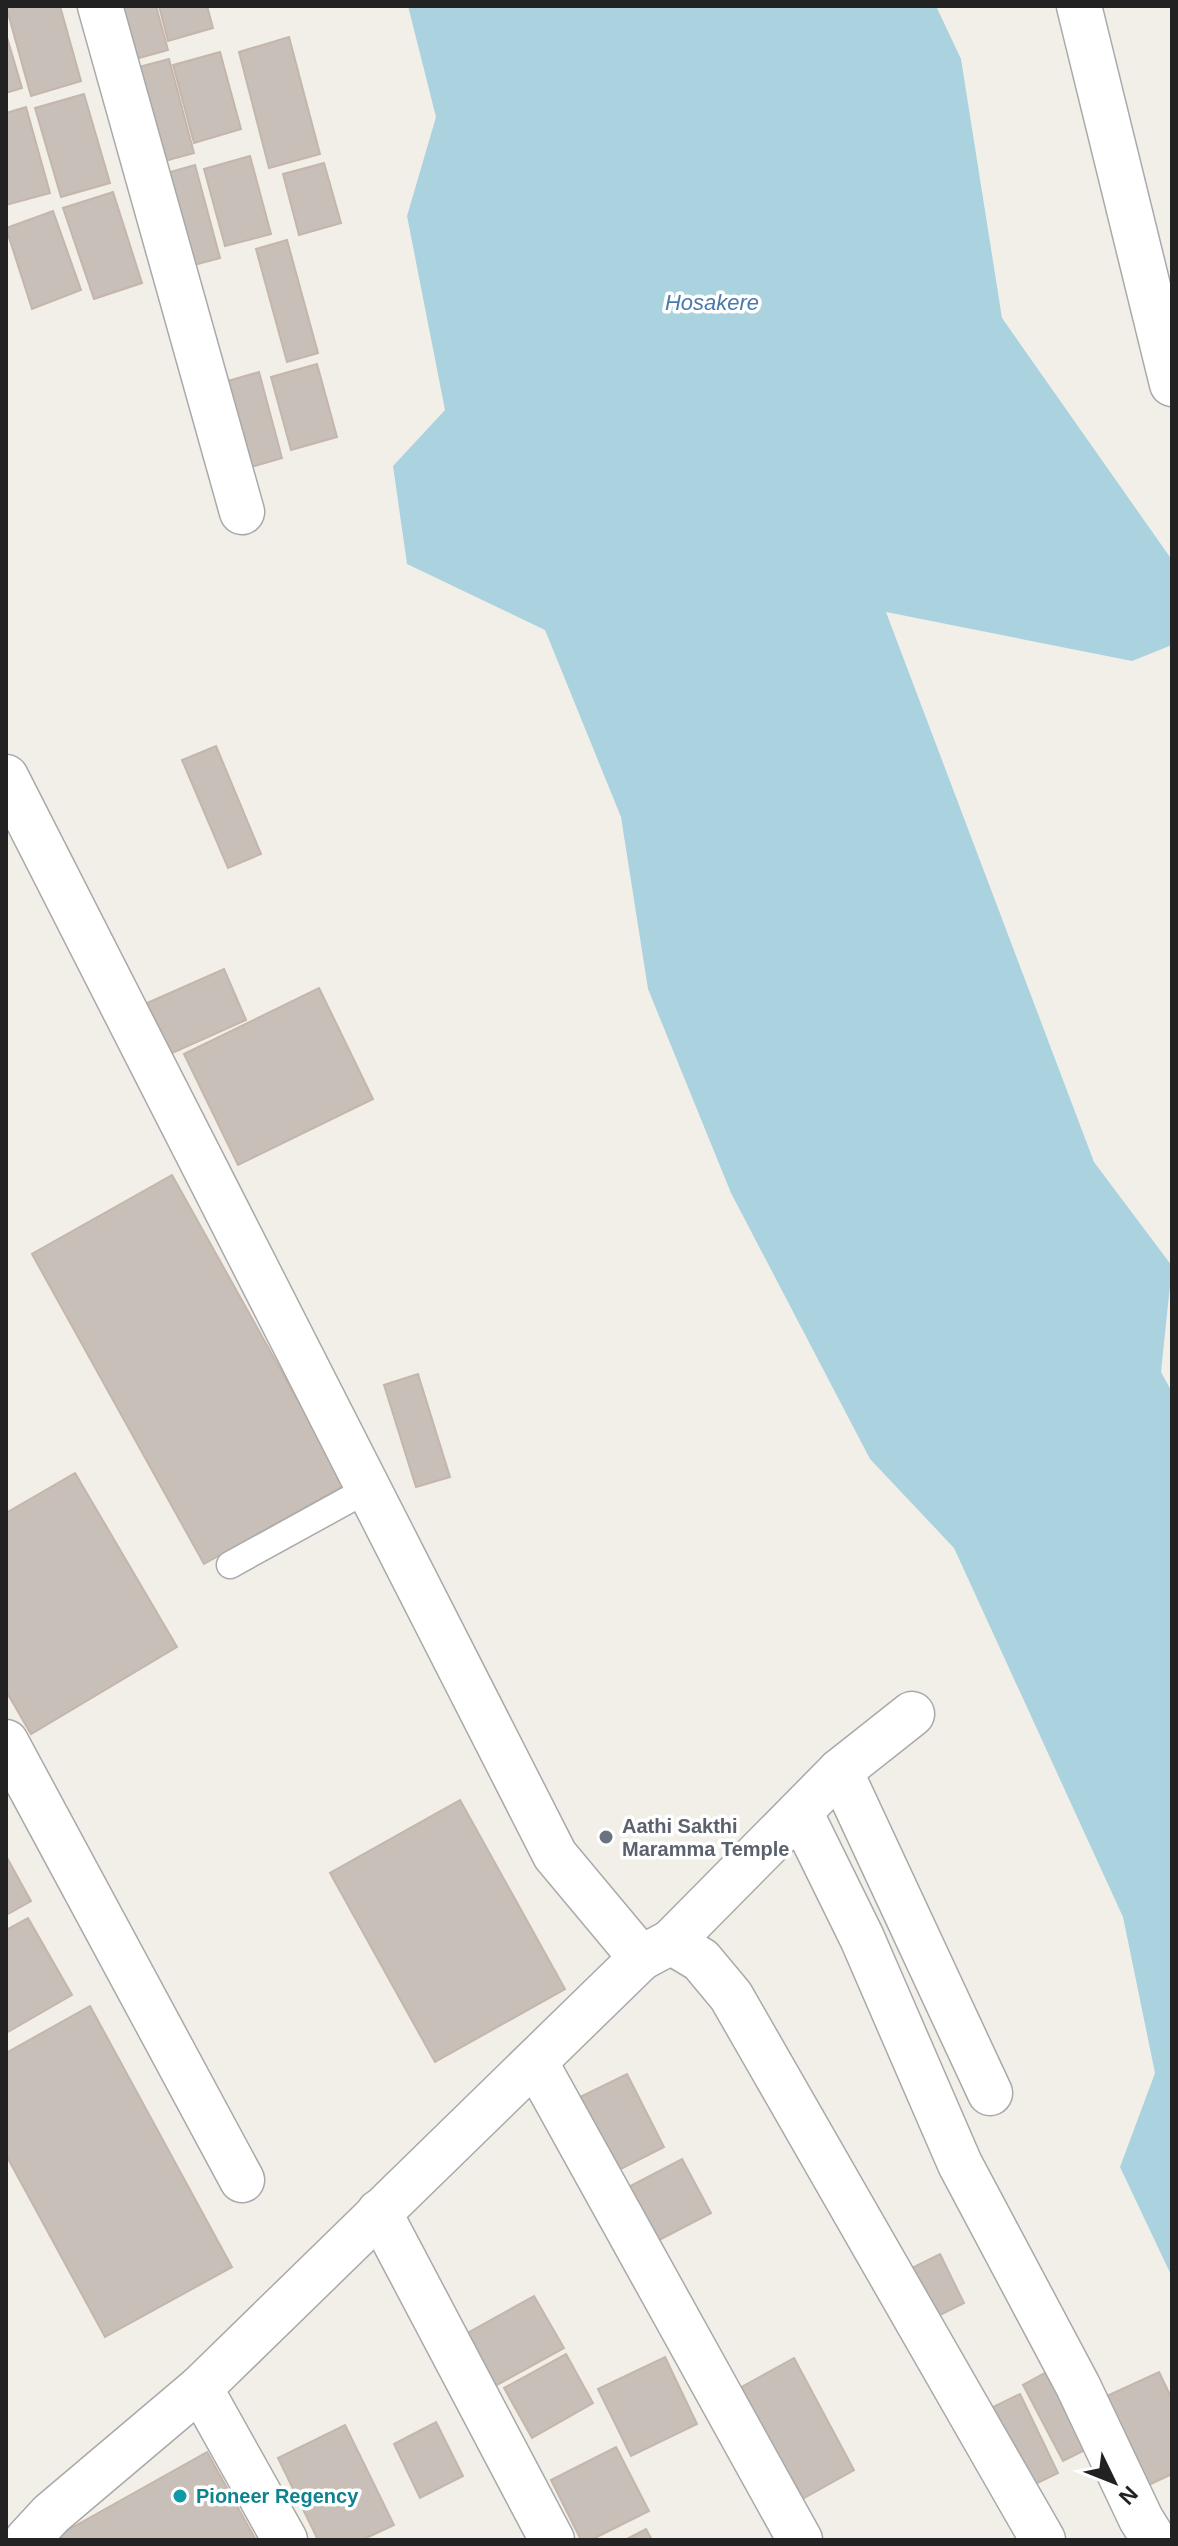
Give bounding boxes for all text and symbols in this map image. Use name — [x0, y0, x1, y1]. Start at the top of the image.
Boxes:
water label: Hosakere — [665, 290, 759, 315]
place label: Aathi Sakthi Maramma Temple — [622, 1815, 789, 1860]
marker: Aathi Sakthi Maramma Temple — [597, 1828, 615, 1846]
north arrow — [1074, 2442, 1154, 2522]
text: N — [1114, 2481, 1143, 2510]
place label: Pioneer Regency — [196, 2485, 359, 2507]
marker: Pioneer Regency — [171, 2487, 189, 2505]

